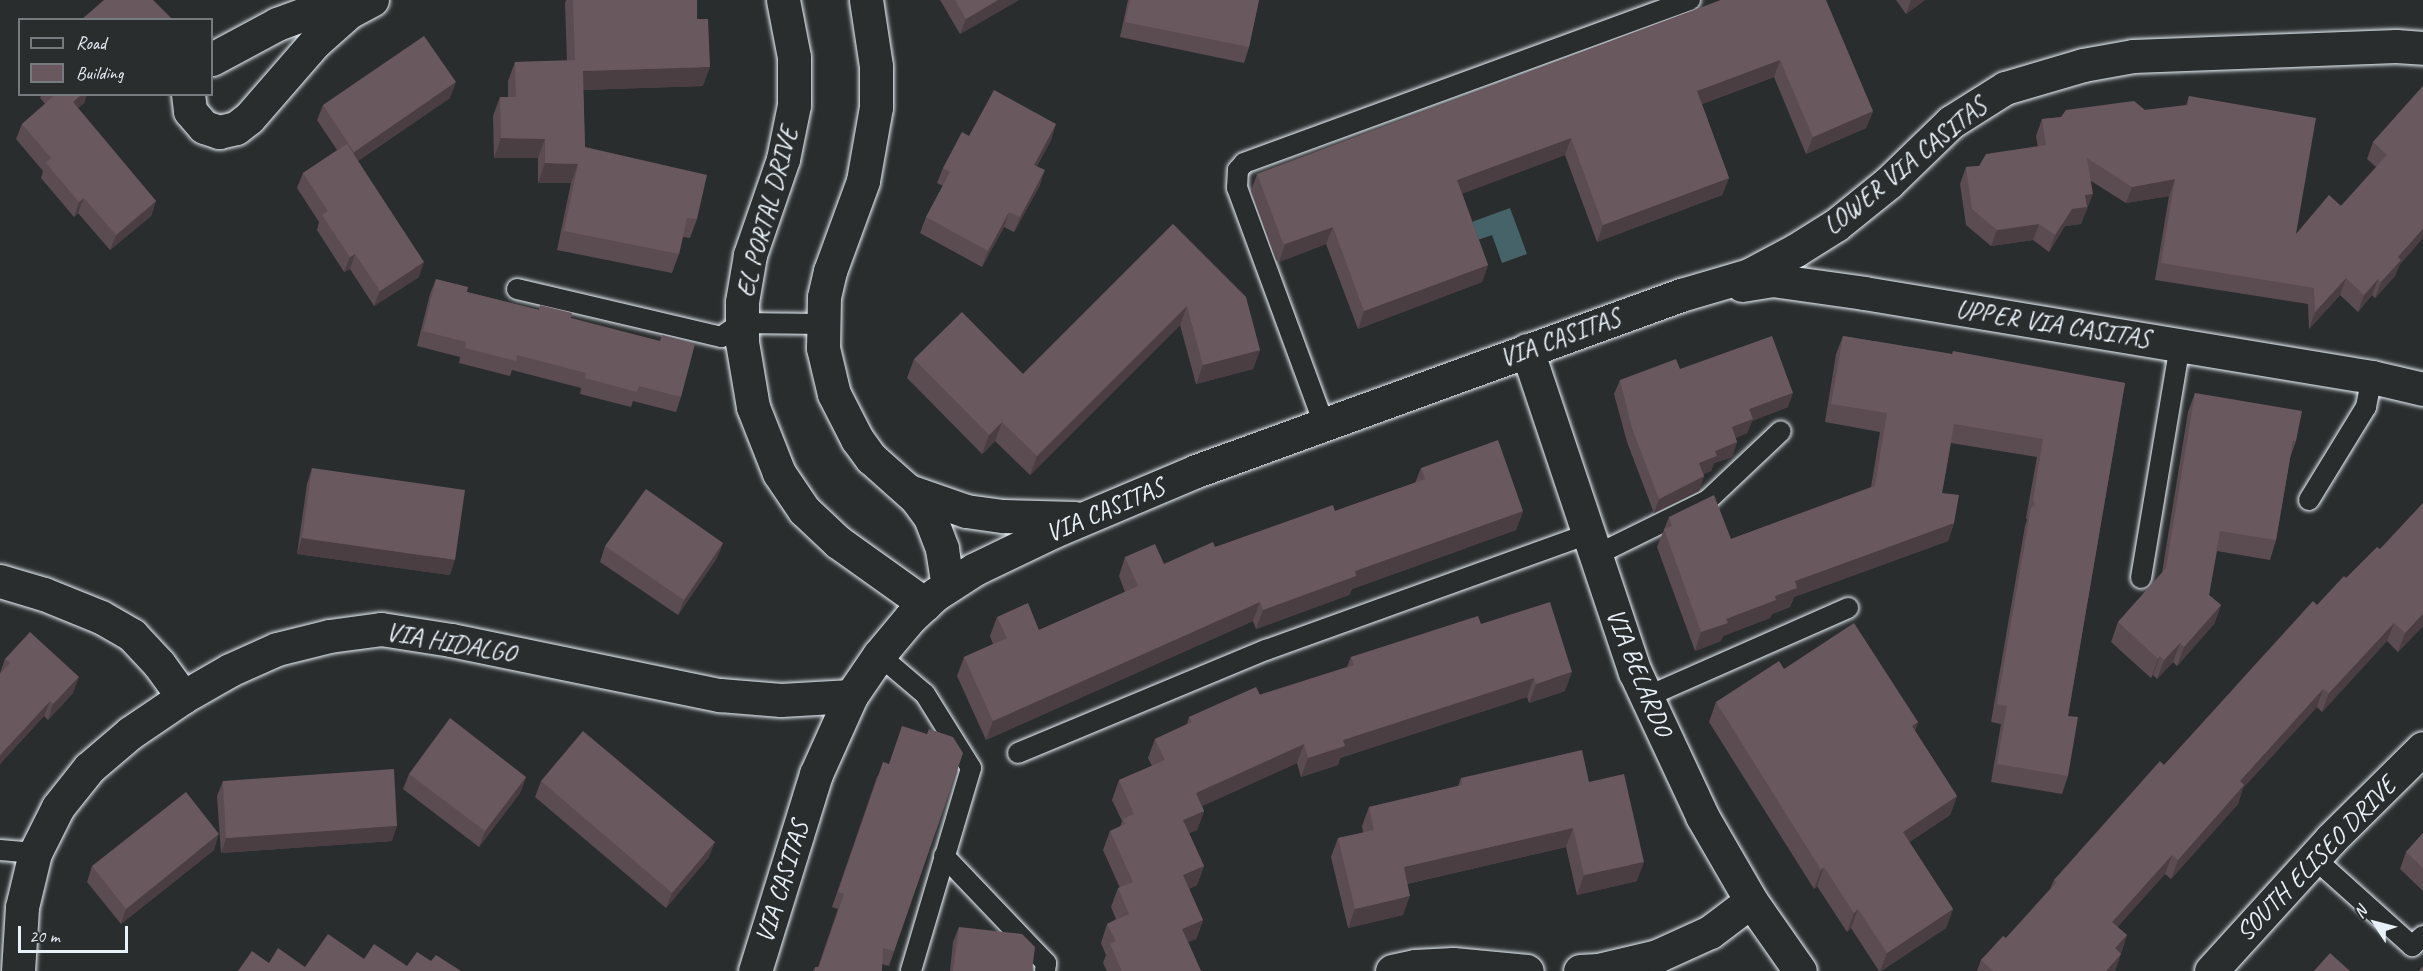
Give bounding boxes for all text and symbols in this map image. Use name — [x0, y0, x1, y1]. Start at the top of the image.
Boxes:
legend — [18, 18, 213, 96]
text: Road — [76, 32, 106, 54]
text: Building — [76, 62, 123, 84]
street label: LOWER VIA CASITAS — [1817, 91, 1993, 241]
street label: EL PORTAL DRIVE — [729, 123, 805, 301]
street label: UPPER VIA CASITAS — [1953, 293, 2153, 355]
street label: VIA CASITAS — [1495, 302, 1625, 374]
street label: VIA CASITAS — [1041, 471, 1169, 549]
street label: VIA BELARDO — [1599, 604, 1679, 740]
street label: VIA HIDALGO — [384, 616, 518, 670]
street label: SOUTH ELISEO DRIVE — [2230, 770, 2402, 948]
street label: VIA CASITAS — [749, 817, 815, 947]
north arrow — [2345, 893, 2405, 953]
text: N — [2349, 903, 2371, 922]
scale bar — [21, 914, 130, 952]
text: 20 m — [29, 925, 60, 947]

